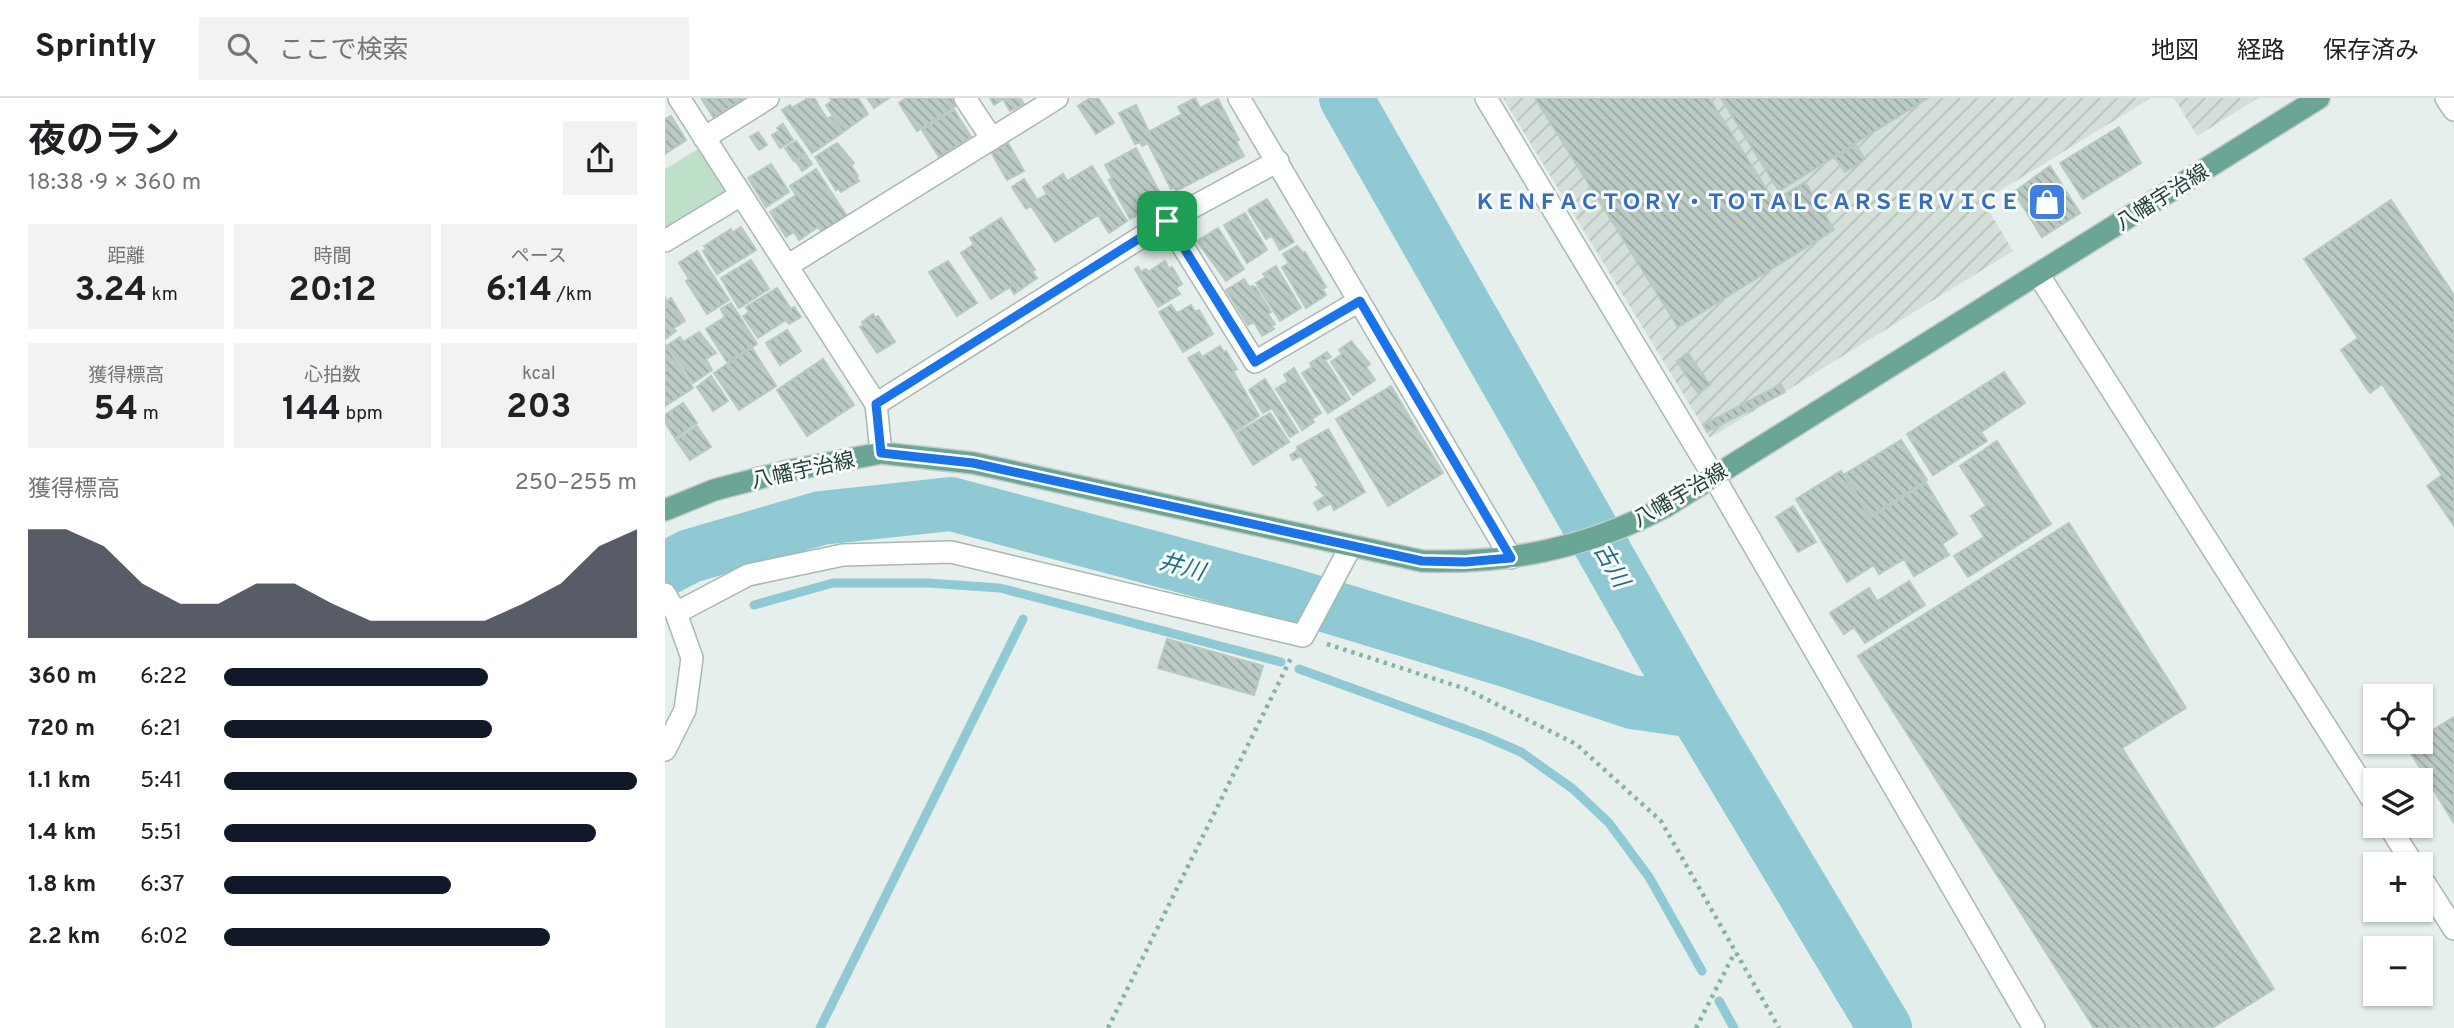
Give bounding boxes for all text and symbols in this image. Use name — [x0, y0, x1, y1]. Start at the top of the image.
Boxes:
search box — [199, 17, 689, 80]
text: Sprintly — [35, 27, 157, 69]
icon: search — [223, 29, 261, 67]
text: ここで検索 — [279, 35, 409, 68]
text: 地図 — [2151, 37, 2199, 67]
text: 経路 — [2237, 37, 2285, 67]
text: 保存済み — [2323, 37, 2419, 67]
text: 夜のラン — [28, 118, 180, 167]
button: share — [563, 121, 637, 195]
street label: 八幡宇治線 — [2111, 159, 2214, 238]
text: 18:38 · 9 × 360 m — [28, 169, 201, 198]
shop icon: ＫＥＮＦＡＣＴＯＲＹ・ＴＯＴＡＬＣＡＲＳＥＲＶＩＣＥ — [2026, 181, 2068, 223]
place label: ＫＥＮＦＡＣＴＯＲＹ・ＴＯＴＡＬＣＡＲＳＥＲＶＩＣＥ — [1474, 190, 2020, 217]
pin — [1137, 191, 1197, 251]
icon: arrive — [1148, 202, 1186, 240]
text: 距離 — [107, 245, 145, 269]
text: 時間 — [313, 245, 352, 269]
text: ペース — [511, 245, 567, 269]
text: 3.24 — [74, 269, 147, 313]
text: 20:12 — [288, 269, 377, 313]
text: 6:14 — [486, 269, 552, 313]
text: km — [147, 283, 178, 307]
text: /km — [552, 283, 592, 307]
text: kcal — [522, 362, 556, 386]
text: 獲得標高 — [88, 364, 164, 388]
text: 心拍数 — [304, 364, 361, 388]
text: 203 — [506, 386, 572, 430]
text: 54 — [94, 388, 138, 432]
text: 144 — [282, 388, 341, 432]
text: m — [138, 402, 159, 426]
text: bpm — [341, 402, 383, 426]
street label: 八幡宇治線 — [749, 447, 857, 496]
street label: 八幡宇治線 — [1629, 458, 1733, 534]
text: 250–255 m — [515, 469, 637, 498]
text: 獲得標高 — [28, 476, 120, 505]
water label: 古川 — [1586, 539, 1635, 596]
water label: 井川 — [1155, 548, 1210, 589]
text: 360 m — [28, 663, 97, 692]
text: 6:22 — [140, 663, 187, 692]
map controls — [2363, 684, 2433, 1006]
button: locate — [2363, 684, 2433, 754]
text: 720 m — [28, 715, 95, 744]
text: 6:21 — [140, 715, 182, 744]
text: 1.1 km — [28, 767, 91, 796]
text: 5:41 — [140, 767, 182, 796]
button: layers — [2363, 768, 2433, 838]
text: 1.4 km — [28, 819, 96, 848]
text: 5:51 — [140, 819, 182, 848]
button: + — [2363, 852, 2433, 922]
text: 1.8 km — [28, 871, 96, 900]
text: 6:37 — [140, 871, 185, 900]
text: 2.2 km — [28, 923, 101, 952]
text: 6:02 — [140, 923, 188, 952]
button: − — [2363, 936, 2433, 1006]

